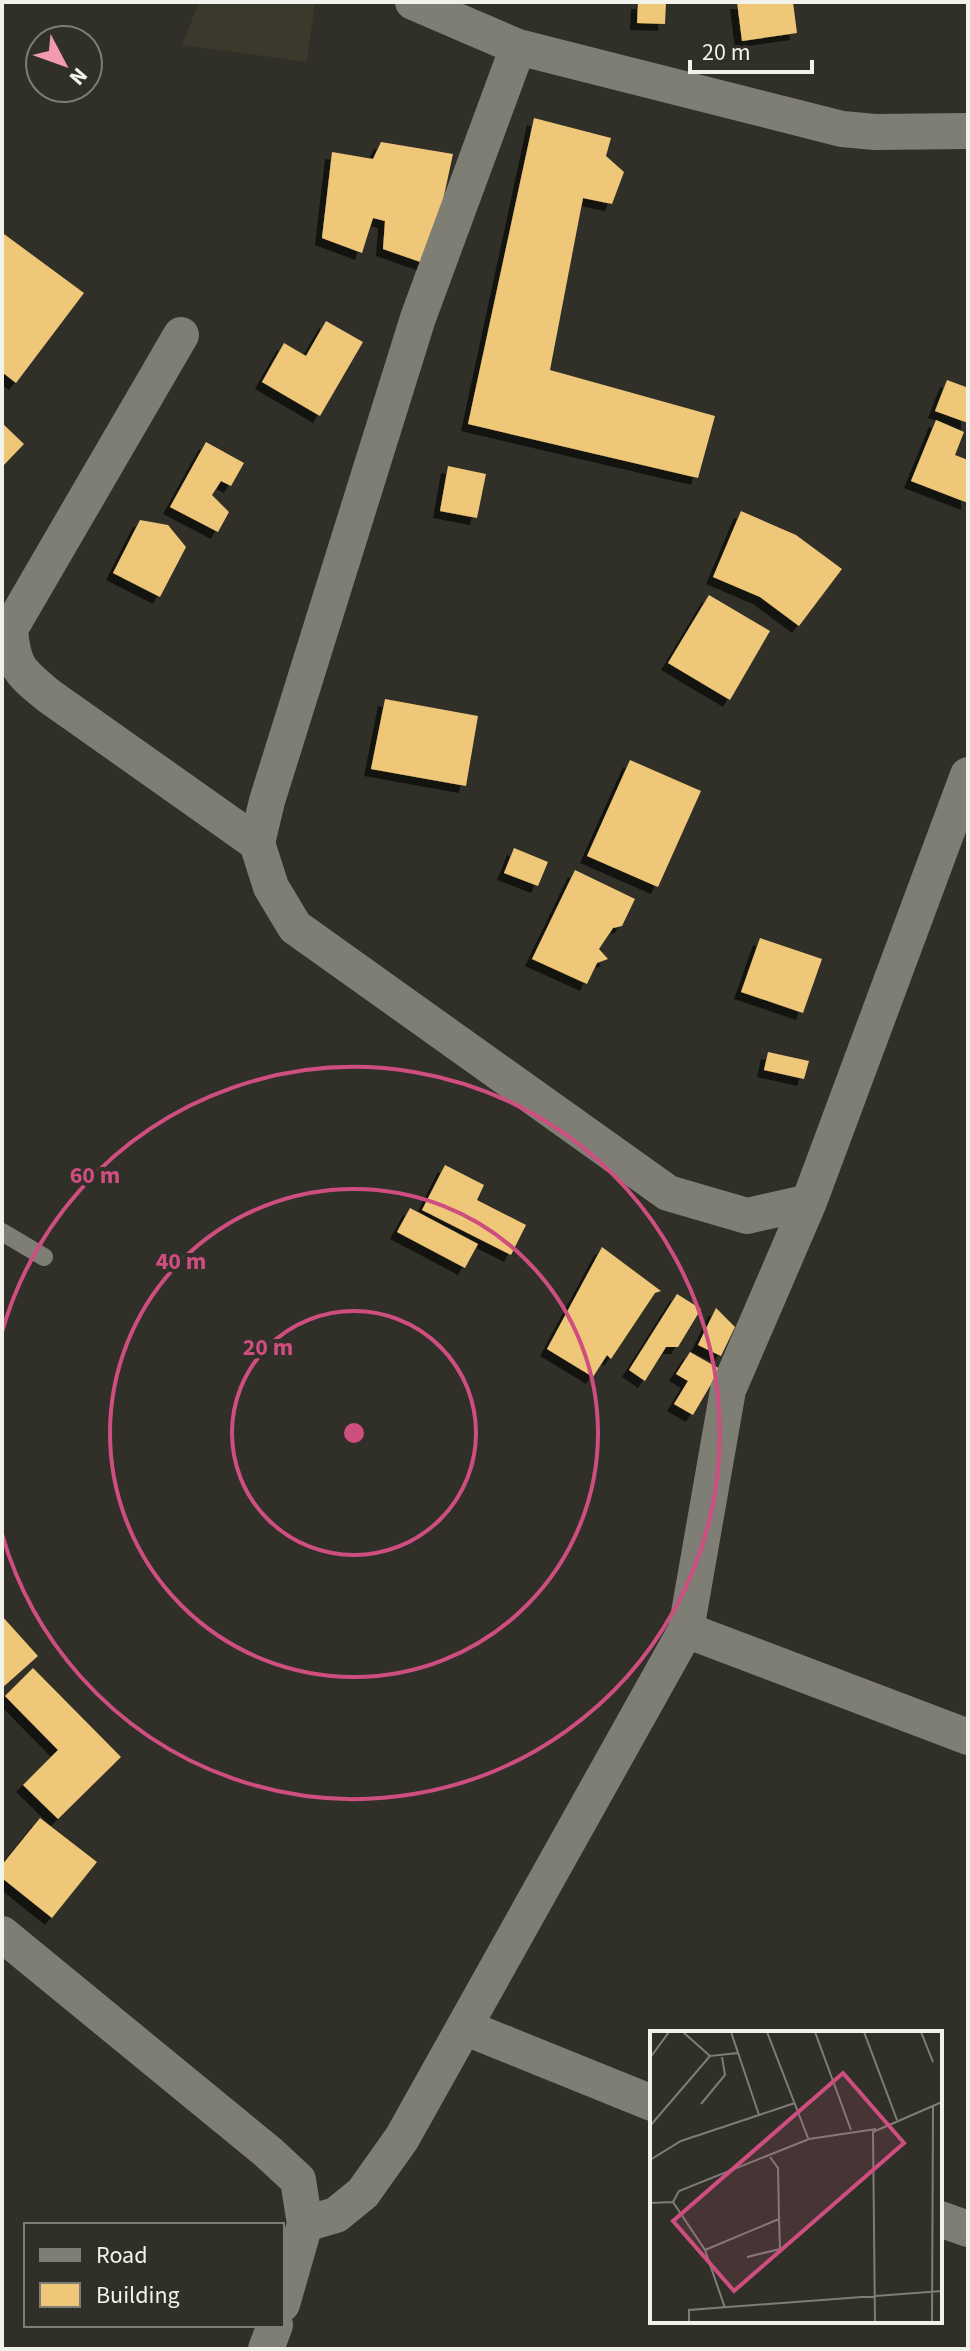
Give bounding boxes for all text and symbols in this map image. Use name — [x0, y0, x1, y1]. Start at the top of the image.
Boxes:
north arrow — [24, 24, 104, 104]
scale bar — [690, 24, 812, 74]
text: 20 m — [702, 35, 751, 70]
text: N — [61, 60, 95, 92]
text: 60 m — [70, 1158, 120, 1193]
text: 40 m — [156, 1244, 206, 1279]
text: 20 m — [243, 1330, 293, 1365]
centre of rings — [340, 1419, 368, 1447]
inset map — [650, 2031, 942, 2323]
legend — [24, 2223, 284, 2327]
text: Road — [96, 2238, 148, 2273]
text: Building — [96, 2278, 180, 2313]

